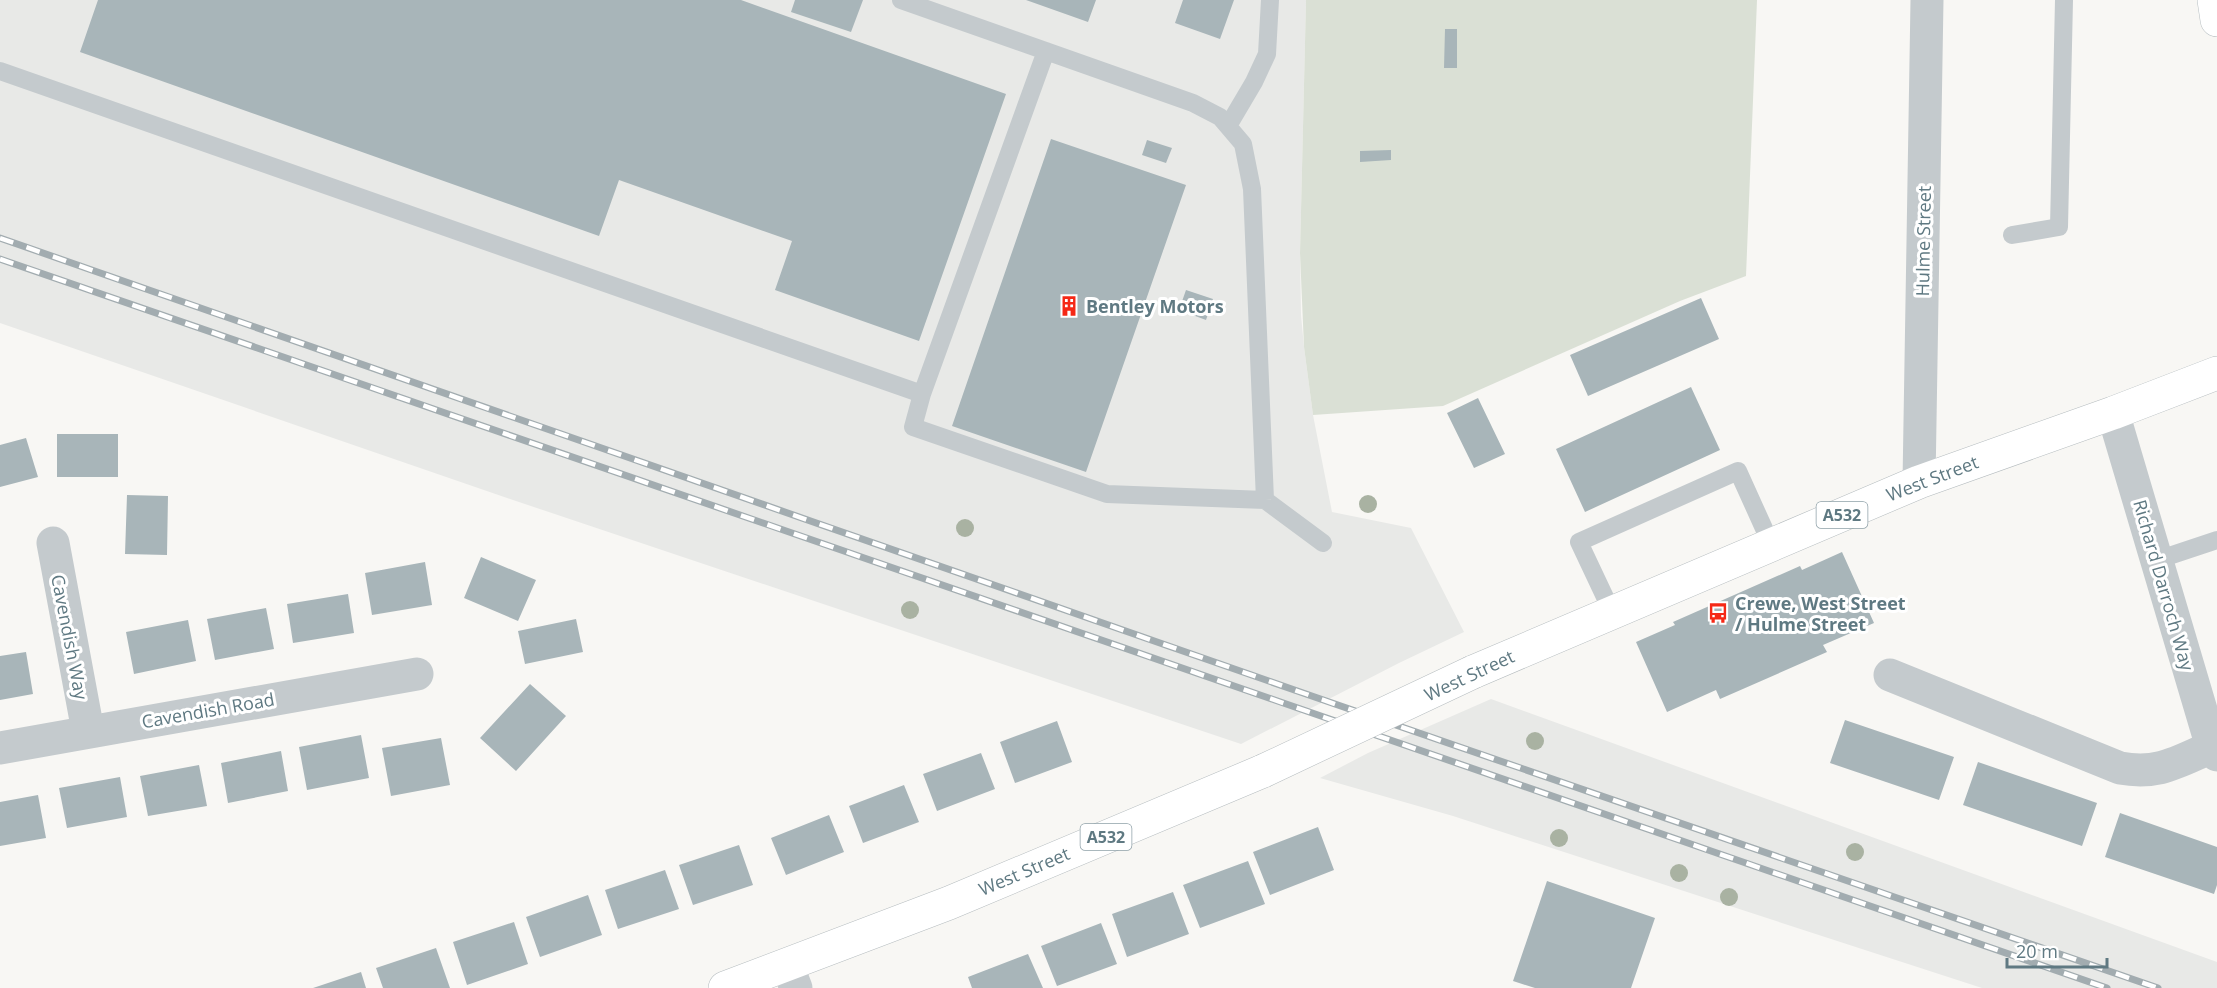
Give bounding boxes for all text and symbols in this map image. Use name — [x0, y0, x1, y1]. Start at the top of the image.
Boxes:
street label: Hulme Street — [1910, 186, 1936, 296]
building icon: Bentley Motors — [1057, 294, 1081, 318]
place label: Bentley Motors — [1086, 294, 1224, 318]
street label: West Street — [1883, 449, 1981, 507]
street label: Richard Darroch Way — [2128, 497, 2200, 674]
road number: A532 — [1816, 502, 1868, 528]
street label: Cavendish Way — [46, 572, 94, 703]
place label: Crewe, West Street / Hulme Street — [1735, 591, 1906, 636]
bus stop icon: Crewe, West Street / Hulme Street — [1706, 601, 1730, 625]
street label: West Street — [1420, 644, 1518, 706]
street label: Cavendish Road — [140, 687, 276, 733]
road number: A532 — [1080, 824, 1132, 850]
street label: West Street — [975, 841, 1073, 901]
scale bar — [2007, 931, 2108, 969]
text: 20 m — [2016, 939, 2058, 963]

